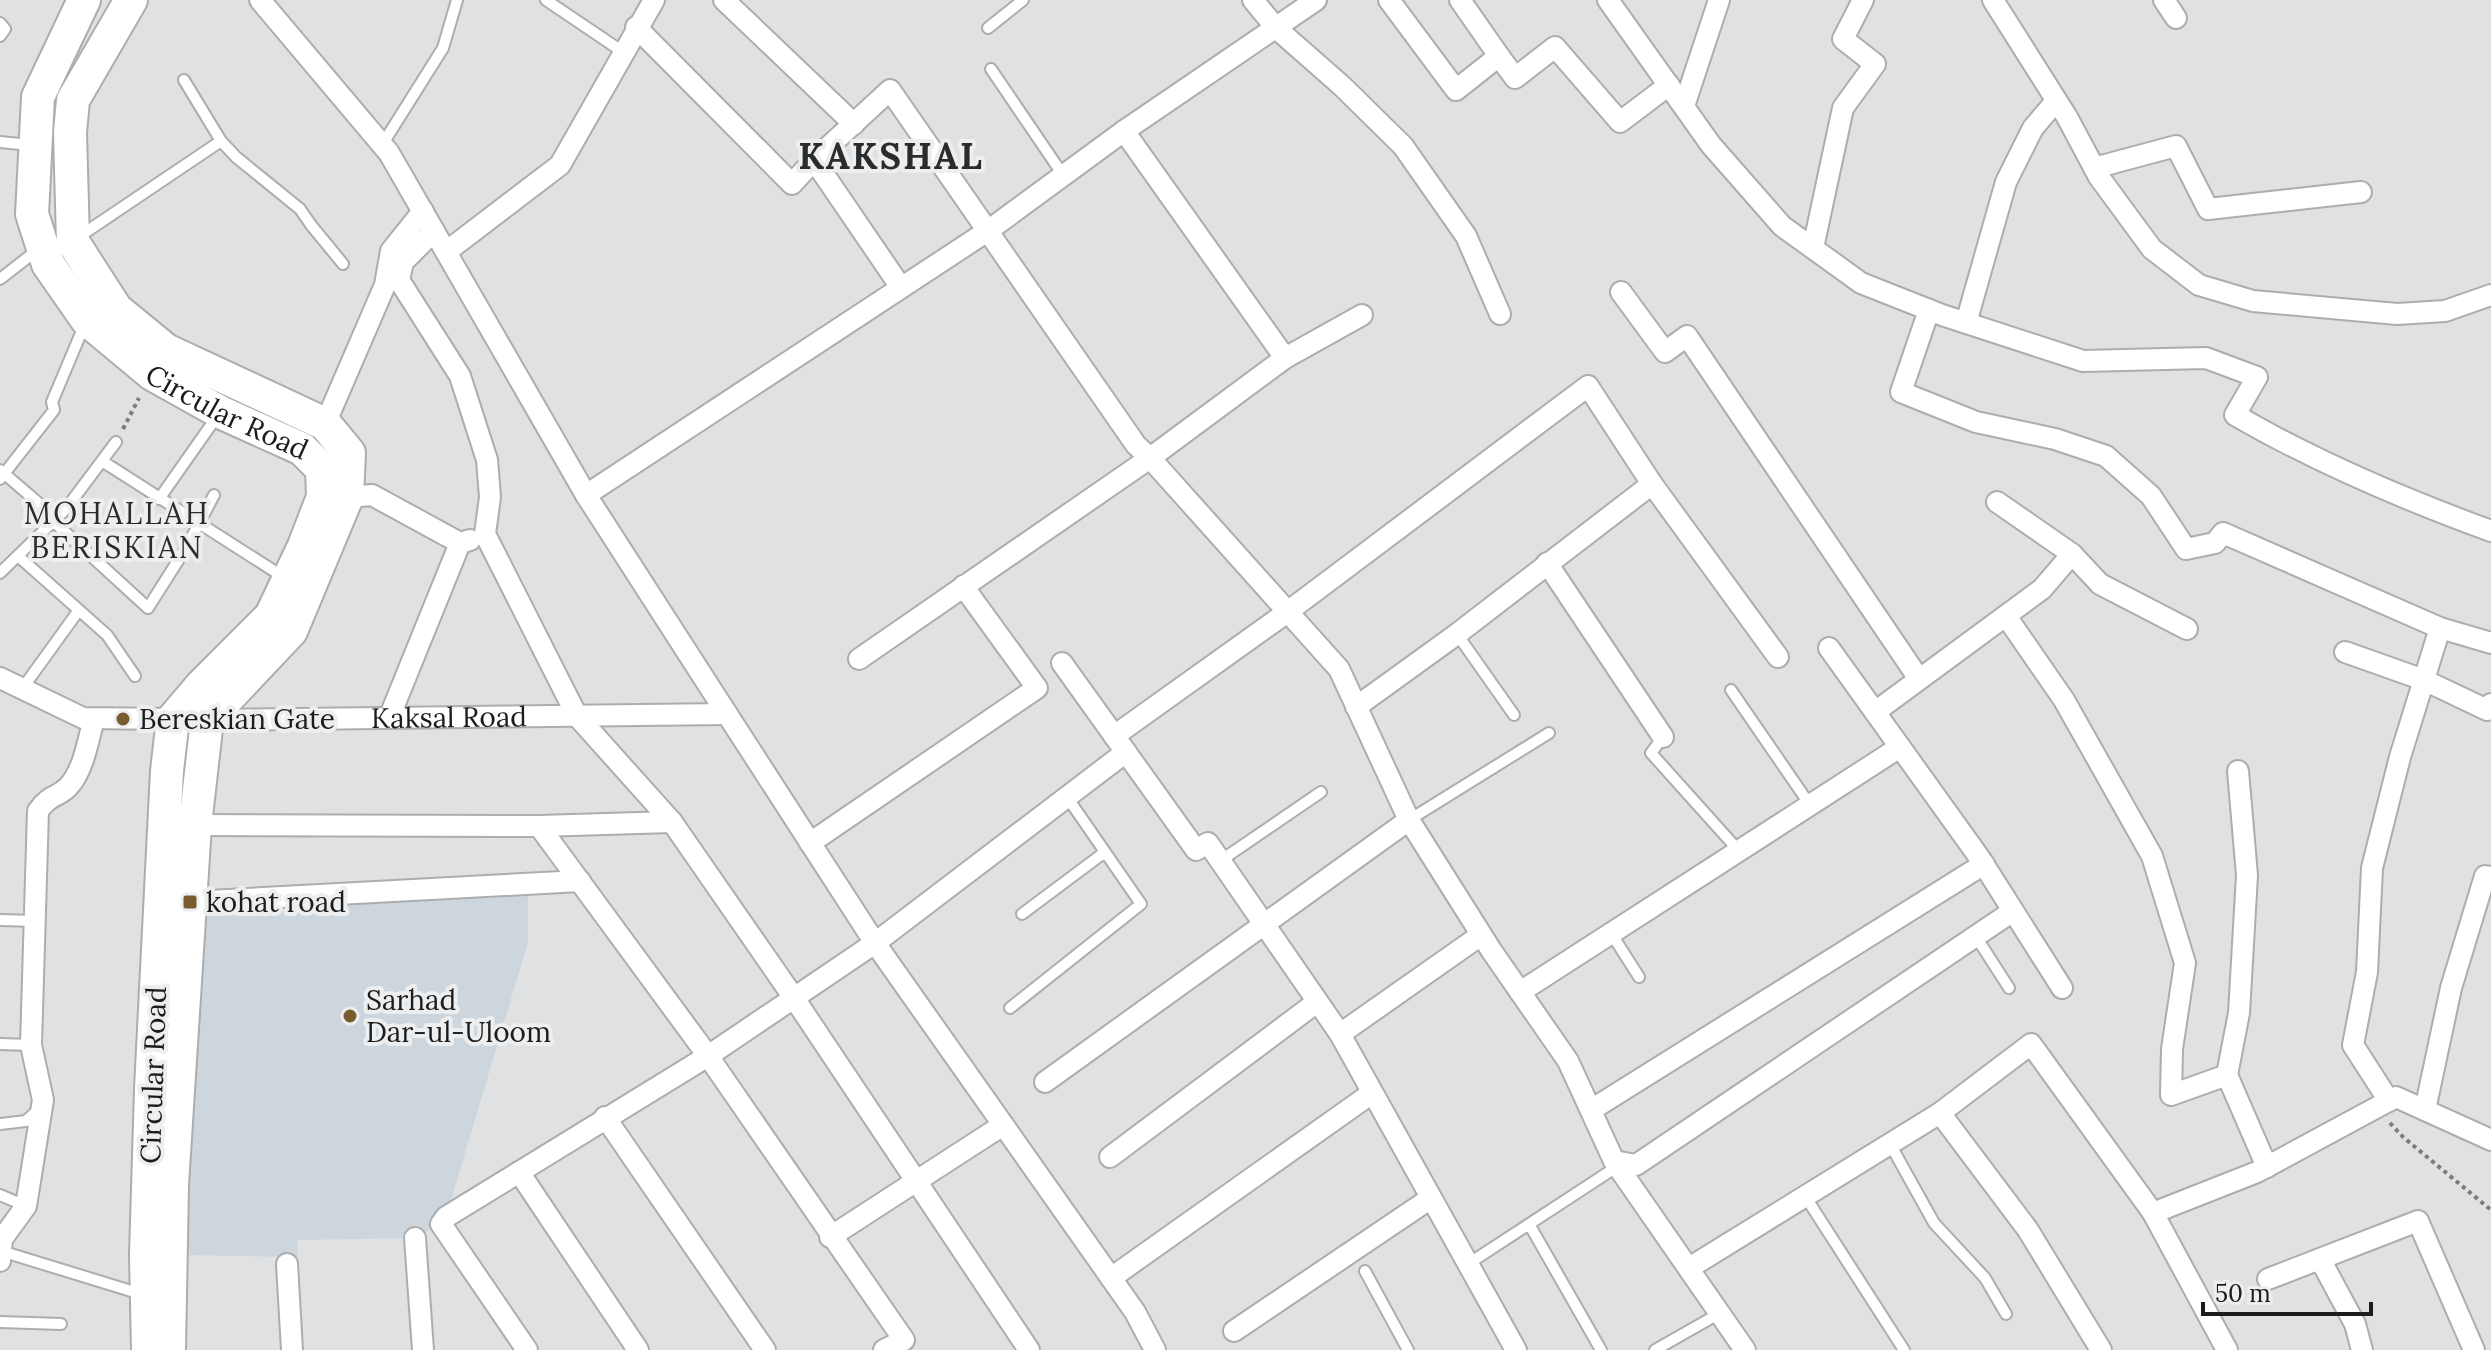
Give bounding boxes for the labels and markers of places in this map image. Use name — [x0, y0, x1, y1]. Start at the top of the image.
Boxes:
place label: Bereskian Gate — [139, 701, 335, 737]
marker: Bereskian Gate — [114, 710, 132, 728]
place label: kohat road — [206, 884, 346, 920]
marker: kohat road — [181, 893, 199, 911]
place label: Sarhad Dar-ul-Uloom — [366, 982, 551, 1050]
marker: Sarhad Dar-ul-Uloom — [341, 1007, 359, 1025]

